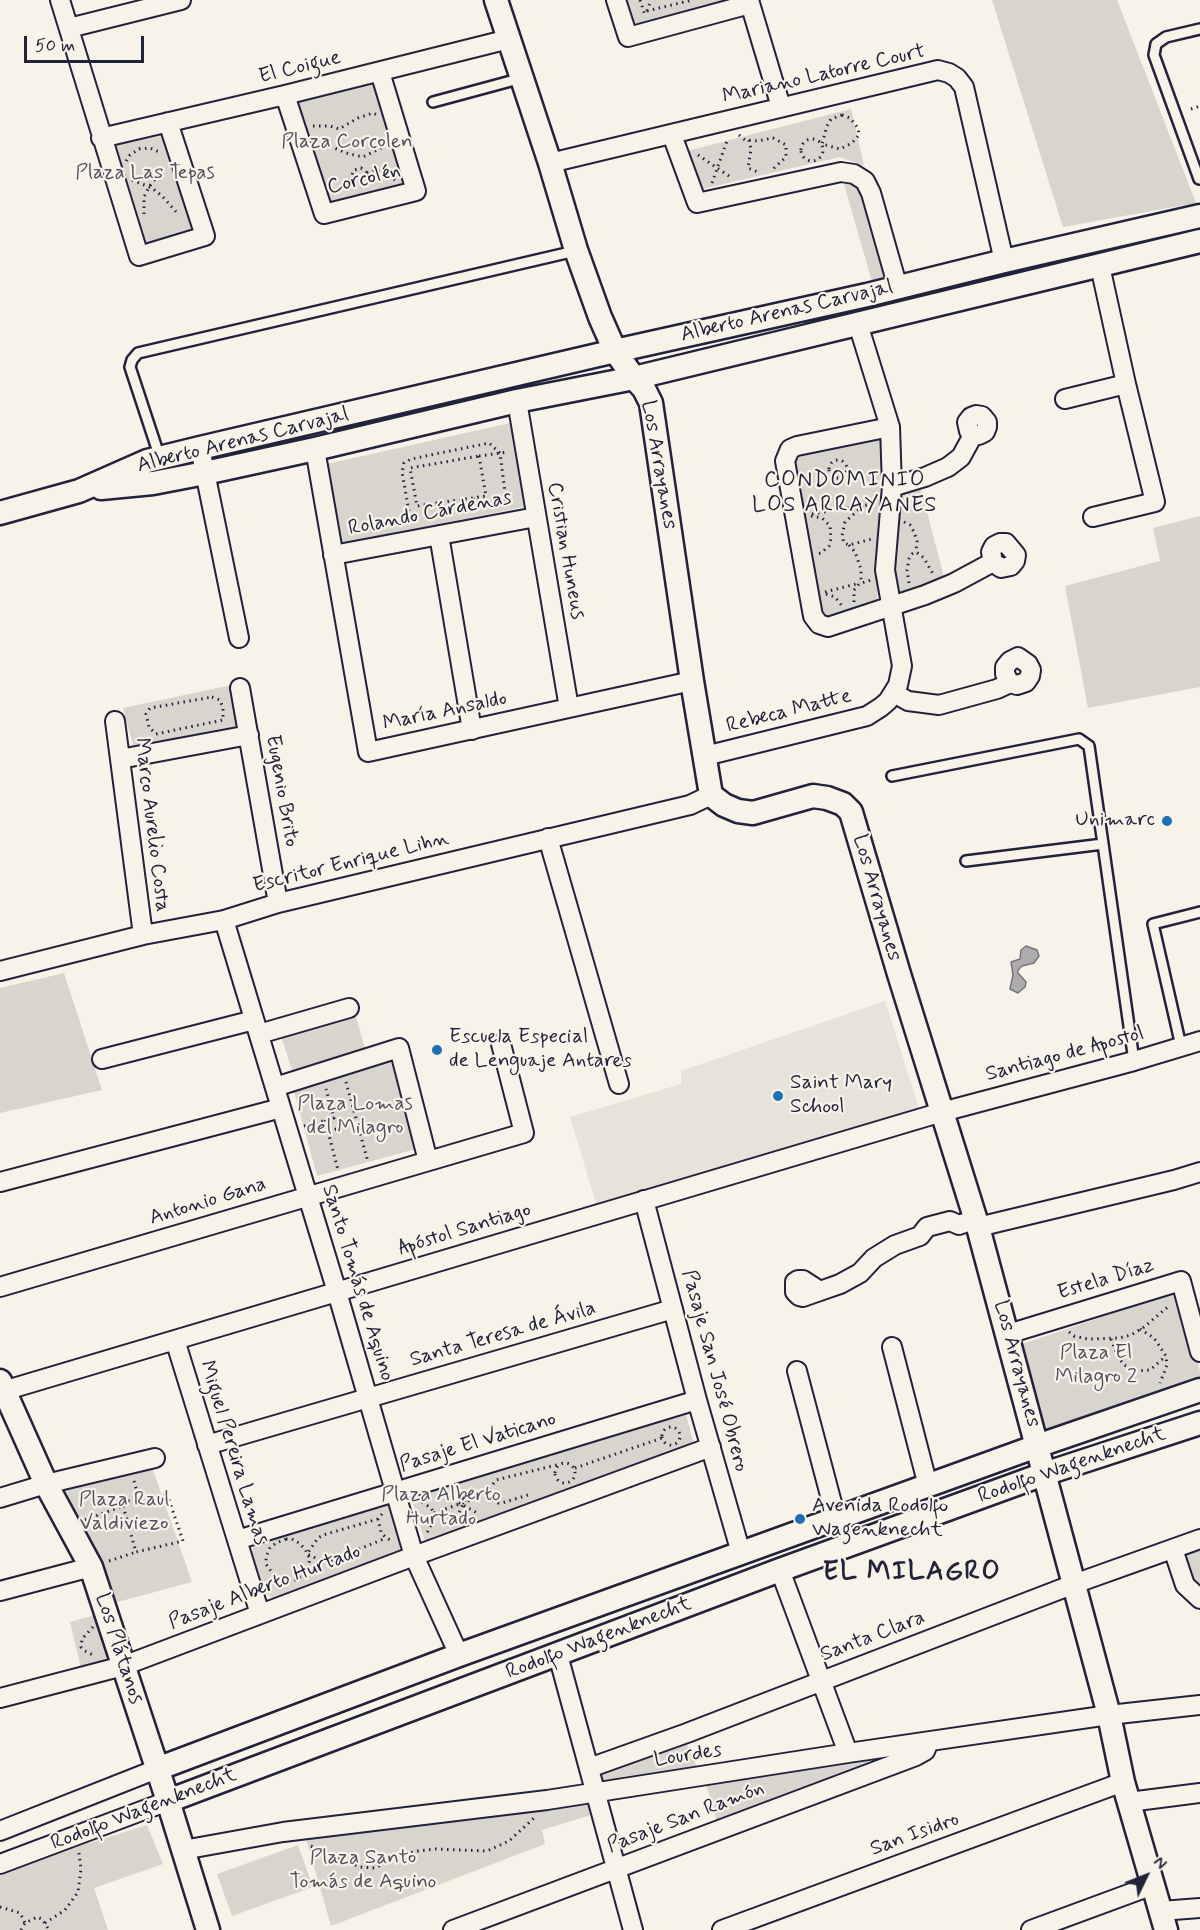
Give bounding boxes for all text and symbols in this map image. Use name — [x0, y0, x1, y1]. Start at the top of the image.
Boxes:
scale bar — [27, 24, 147, 62]
text: 50 m — [35, 34, 75, 58]
street label: Mariano Latorre Court — [720, 39, 928, 111]
street label: El Coigue — [256, 46, 344, 90]
park label: Plaza Corcolen — [281, 130, 413, 156]
street label: Corcolén — [325, 159, 403, 201]
park label: Plaza Las Tepas — [75, 161, 215, 187]
street label: Alberto Arenas Carvajal — [678, 275, 896, 349]
street label: Los Arrayanes — [634, 399, 682, 531]
street label: Alberto Arenas Carvajal — [135, 402, 351, 480]
district label: CONDOMINIO LOS ARRAYANES — [754, 468, 936, 520]
street label: Cristian Huneus — [541, 480, 589, 622]
street label: Rolando Cárdenas — [346, 486, 514, 542]
street label: Rebeca Matte — [724, 684, 854, 740]
street label: María Ansaldo — [381, 687, 509, 737]
street label: Eugenio Brito — [259, 733, 303, 849]
street label: Marco Aurelio Costa — [128, 737, 174, 913]
place label: Unimarc — [1075, 808, 1155, 834]
marker: Unimarc — [1160, 814, 1174, 828]
street label: Escritor Enrique Lihn — [251, 827, 451, 899]
street label: Los Arrayanes — [846, 832, 906, 964]
street label: Santiago de Apostol — [983, 1022, 1147, 1088]
place label: Escuela Especial de Lenguaje Antares — [449, 1025, 632, 1075]
marker: Escuela Especial de Lenguaje Antares — [430, 1043, 444, 1057]
place label: Saint Mary School — [790, 1071, 892, 1121]
marker: Saint Mary School — [771, 1089, 785, 1103]
park label: Plaza Lomas del Milagro — [297, 1092, 413, 1142]
street label: Antonio Gana — [147, 1172, 269, 1232]
street label: Santo Tomás de Aquino — [315, 1182, 399, 1384]
street label: Apóstol Santiago — [396, 1198, 534, 1262]
street label: Estela Díaz — [1055, 1253, 1157, 1307]
street label: Pasaje San José Obrero — [675, 1267, 753, 1475]
street label: Santa Teresa de Ávila — [407, 1296, 599, 1374]
street label: Los Arrayanes — [987, 1298, 1045, 1430]
park label: Plaza El Milagro 2 — [1055, 1341, 1137, 1391]
street label: Miguel Pereira Lamas — [193, 1358, 273, 1548]
street label: Pasaje El Vaticano — [397, 1407, 559, 1479]
street label: Rodolfo Wagenknecht — [975, 1422, 1169, 1510]
park label: Plaza Alberto Hurtado — [381, 1483, 501, 1533]
park label: Plaza Raul Valdiviezo — [79, 1488, 169, 1538]
place label: Avenida Rodolfo Wagenknecht — [812, 1494, 948, 1544]
marker: Avenida Rodolfo Wagenknecht — [793, 1512, 807, 1526]
street label: Pasaje Alberto Hurtado — [165, 1540, 365, 1636]
district label: EL MILAGRO — [825, 1557, 999, 1589]
street label: Los Plátanos — [88, 1590, 148, 1708]
street label: Rodolfo Wagenknecht — [503, 1592, 695, 1686]
street label: Santa Clara — [817, 1606, 929, 1668]
street label: Lourdes — [652, 1738, 724, 1774]
street label: Rodolfo Wagenknecht — [48, 1763, 240, 1857]
street label: Pasaje San Ramón — [604, 1776, 768, 1860]
street label: San Isidro — [867, 1807, 963, 1863]
park label: Plaza Santo Tomás de Aquino — [289, 1846, 437, 1896]
north arrow — [1116, 1846, 1176, 1906]
text: N — [1148, 1852, 1171, 1874]

